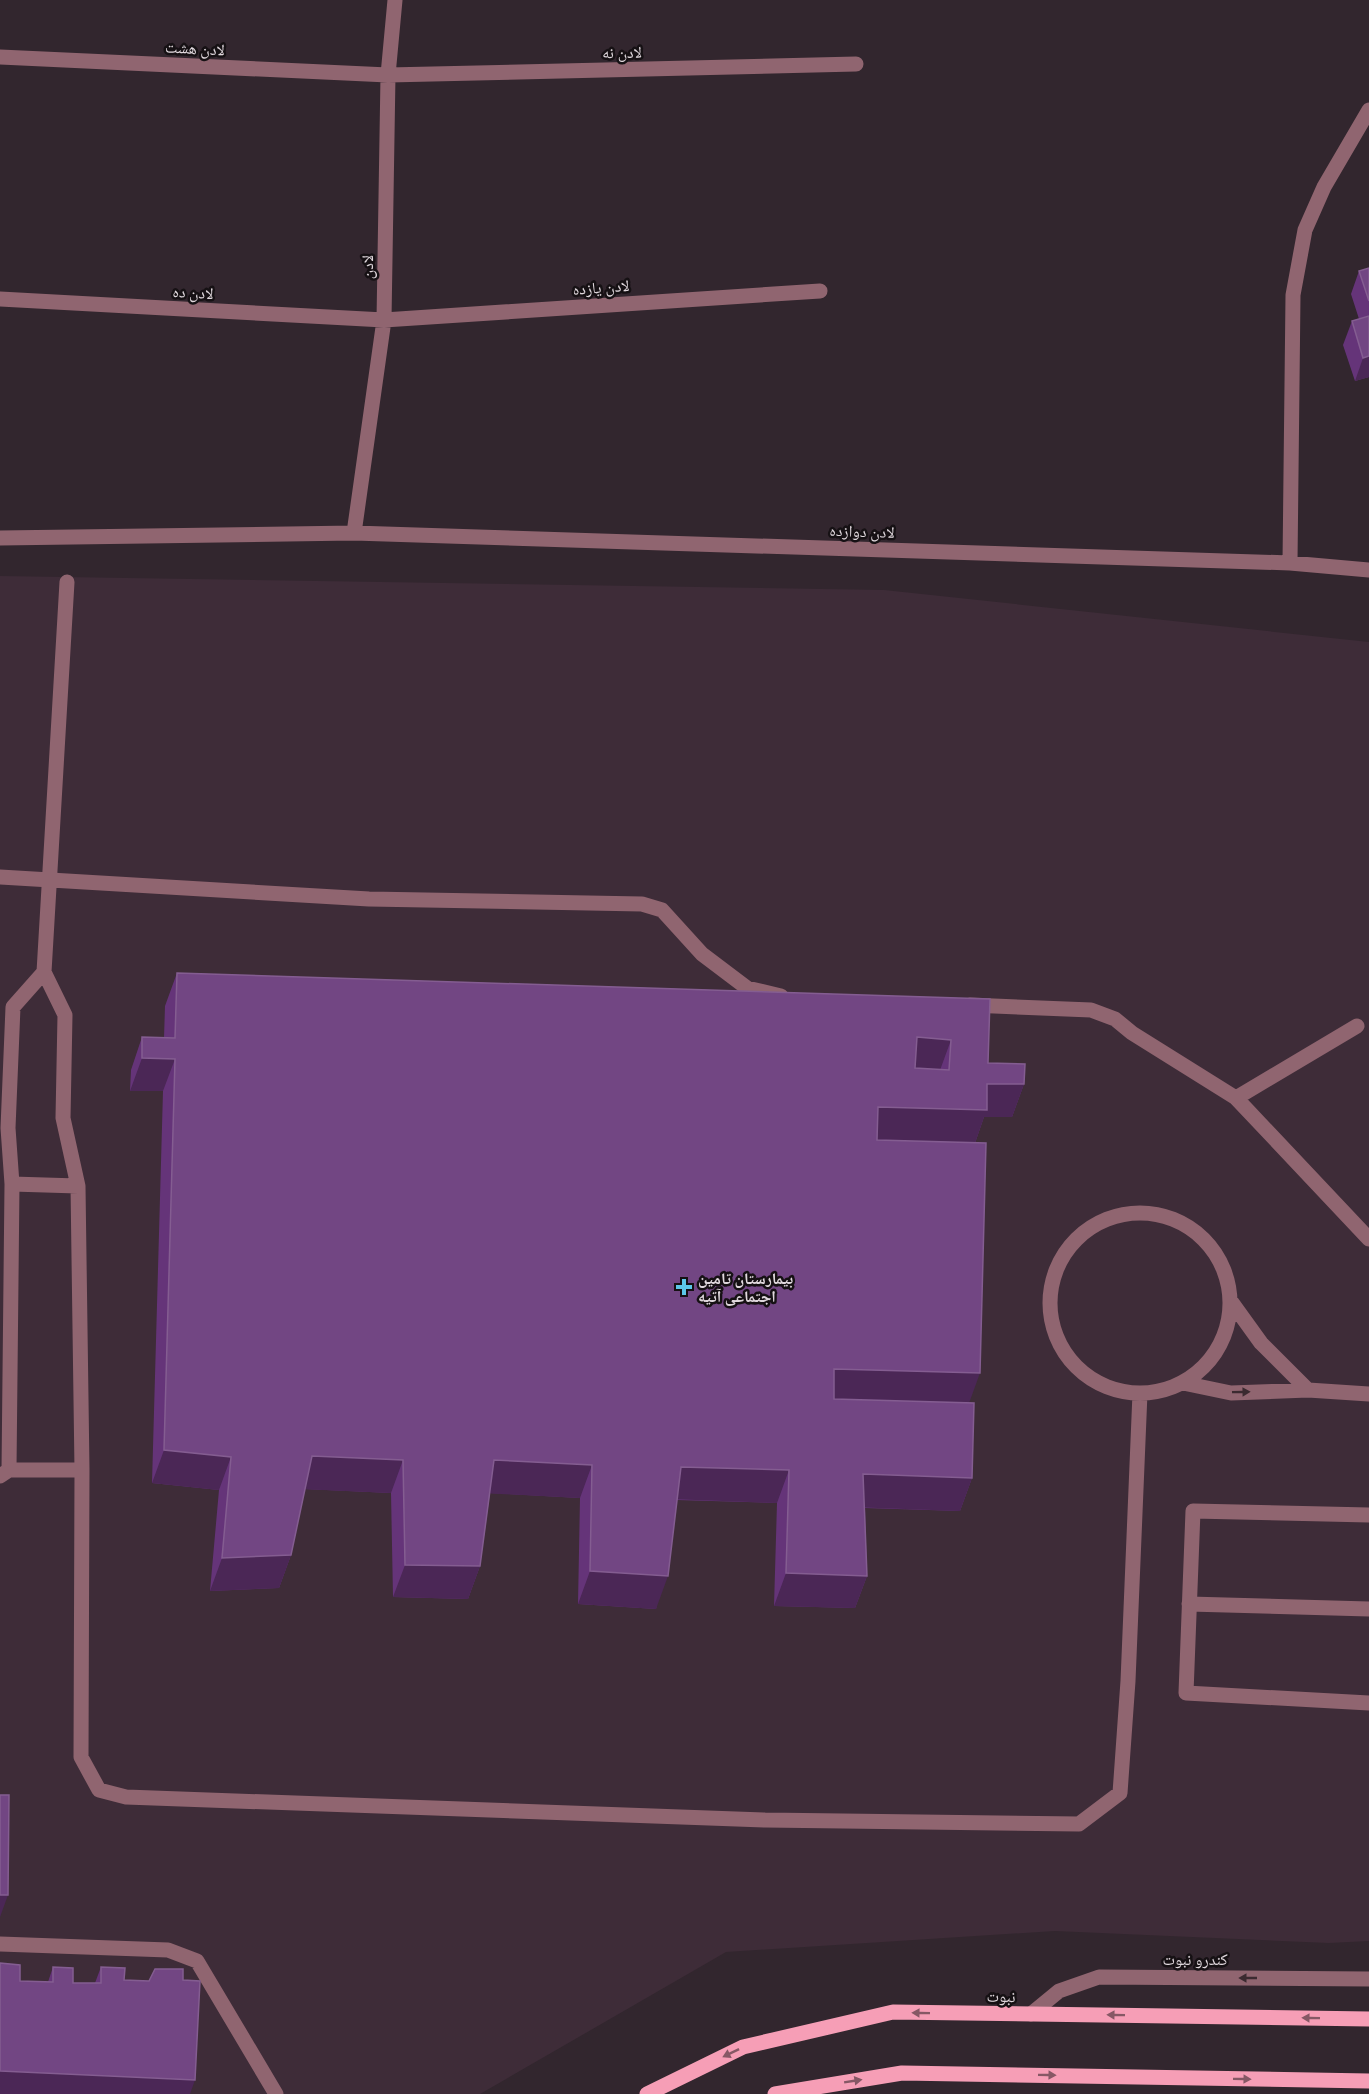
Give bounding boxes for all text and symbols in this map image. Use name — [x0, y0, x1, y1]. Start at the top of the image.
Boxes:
street label: لادن هشت — [165, 35, 225, 61]
street label: لادن نه — [602, 41, 642, 63]
street label: لادن — [356, 255, 378, 279]
street label: لادن یازده — [572, 274, 630, 300]
street label: لادن ده — [172, 280, 214, 304]
street label: لادن دوازده — [829, 519, 895, 543]
place label: بیمارستان تامین اجتماعی آتیه — [698, 1267, 793, 1307]
marker: بیمارستان تامین اجتماعی آتیه — [675, 1278, 693, 1296]
one-way arrow — [1231, 1388, 1250, 1397]
street label: کندرو نبوت — [1162, 1948, 1228, 1970]
one-way arrow — [1238, 1973, 1257, 1983]
street label: نبوت — [986, 1985, 1016, 2007]
one-way arrow — [911, 2008, 930, 2017]
one-way arrow — [1106, 2010, 1125, 2020]
one-way arrow — [1301, 2013, 1320, 2023]
one-way arrow — [722, 2048, 739, 2058]
one-way arrow — [1038, 2071, 1057, 2080]
one-way arrow — [1233, 2074, 1252, 2084]
one-way arrow — [844, 2076, 863, 2085]

